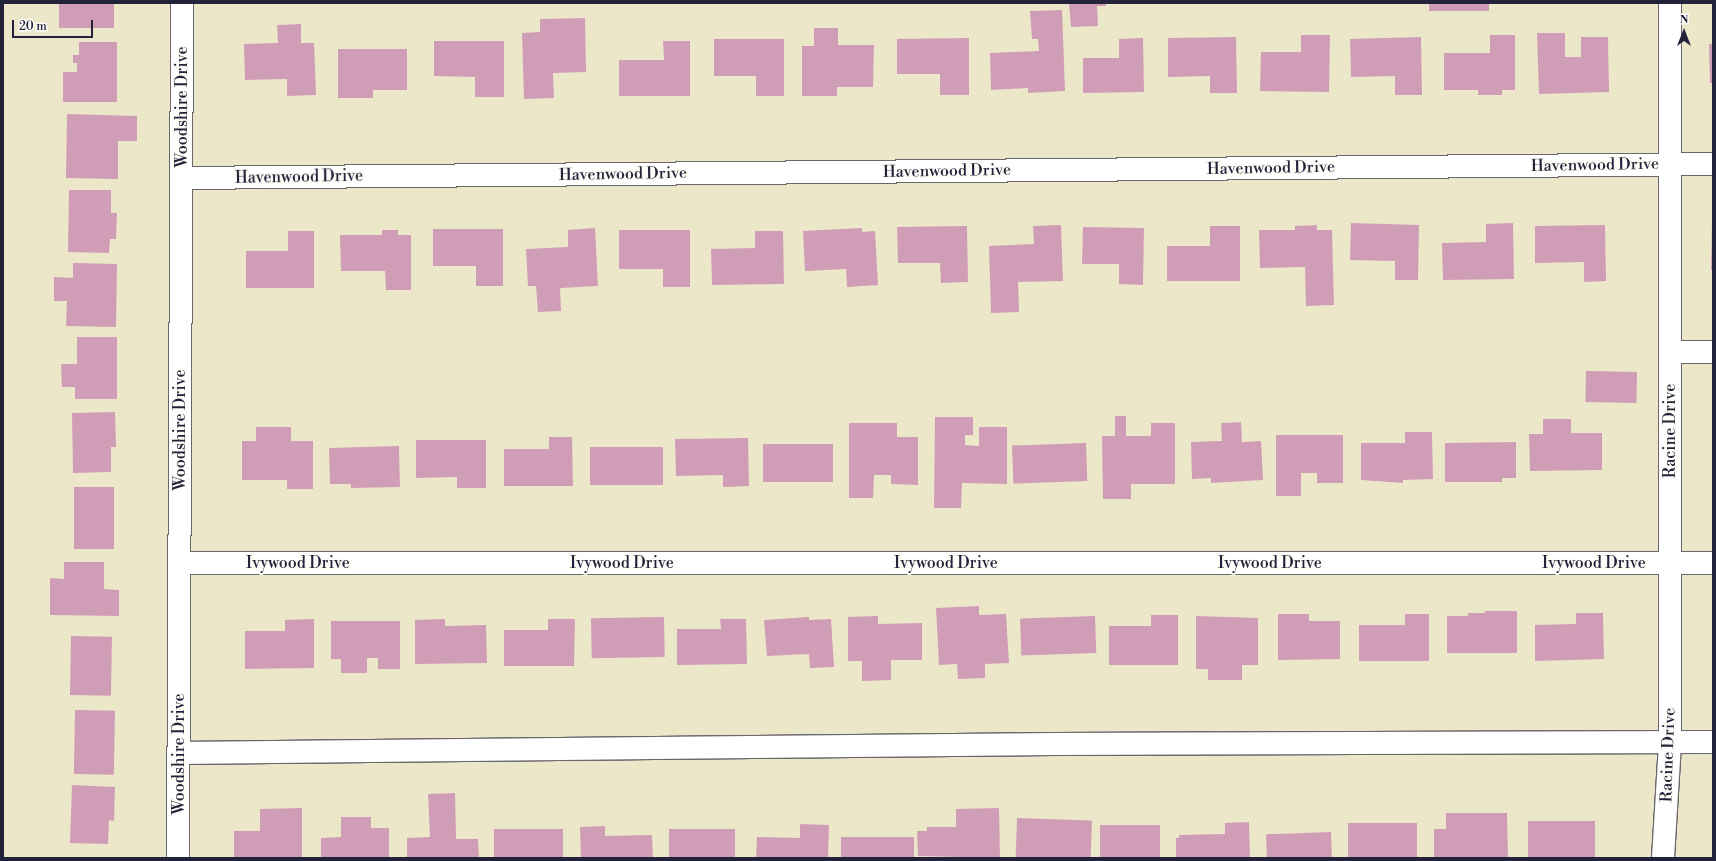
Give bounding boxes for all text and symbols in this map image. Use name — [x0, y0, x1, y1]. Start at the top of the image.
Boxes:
scale bar — [14, 12, 95, 38]
north arrow — [1664, 12, 1704, 52]
text: N — [1680, 13, 1688, 27]
text: 20 m — [19, 19, 47, 34]
street label: Woodshire Drive — [172, 46, 192, 168]
street label: Havenwood Drive — [1531, 154, 1659, 176]
street label: Havenwood Drive — [1207, 157, 1335, 179]
street label: Havenwood Drive — [883, 160, 1011, 182]
street label: Havenwood Drive — [559, 163, 687, 185]
street label: Havenwood Drive — [235, 166, 363, 188]
street label: Woodshire Drive — [170, 369, 190, 491]
street label: Racine Drive — [1660, 384, 1680, 478]
street label: Ivywood Drive — [246, 553, 350, 573]
street label: Ivywood Drive — [570, 553, 674, 573]
street label: Ivywood Drive — [894, 553, 998, 573]
street label: Ivywood Drive — [1218, 553, 1322, 573]
street label: Ivywood Drive — [1542, 553, 1646, 573]
street label: Woodshire Drive — [169, 693, 189, 815]
street label: Racine Drive — [1657, 707, 1679, 803]

